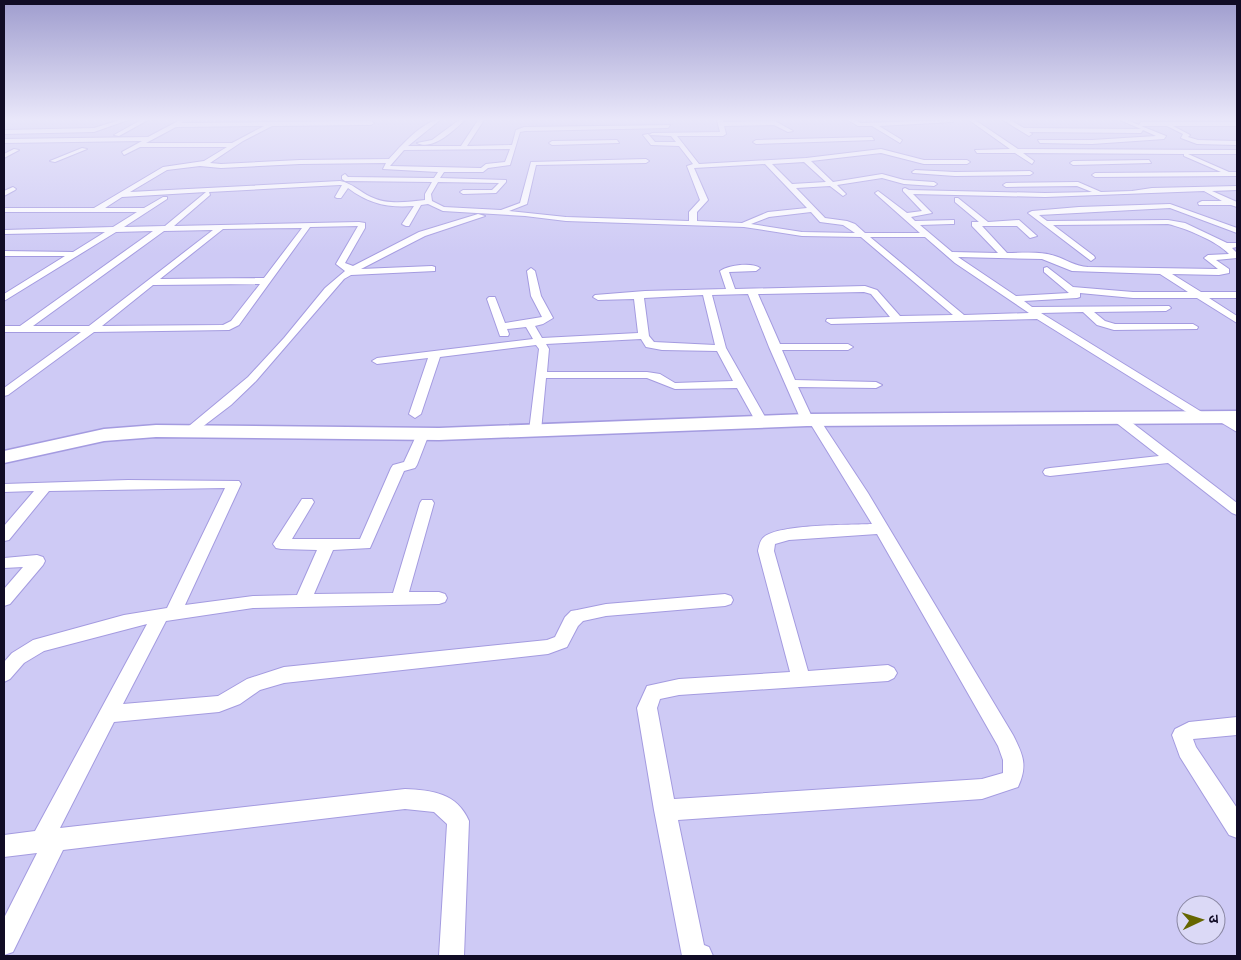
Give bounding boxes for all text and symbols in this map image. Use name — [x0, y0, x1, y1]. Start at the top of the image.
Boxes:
north arrow — [1176, 895, 1226, 945]
text: उ — [1205, 914, 1223, 925]

